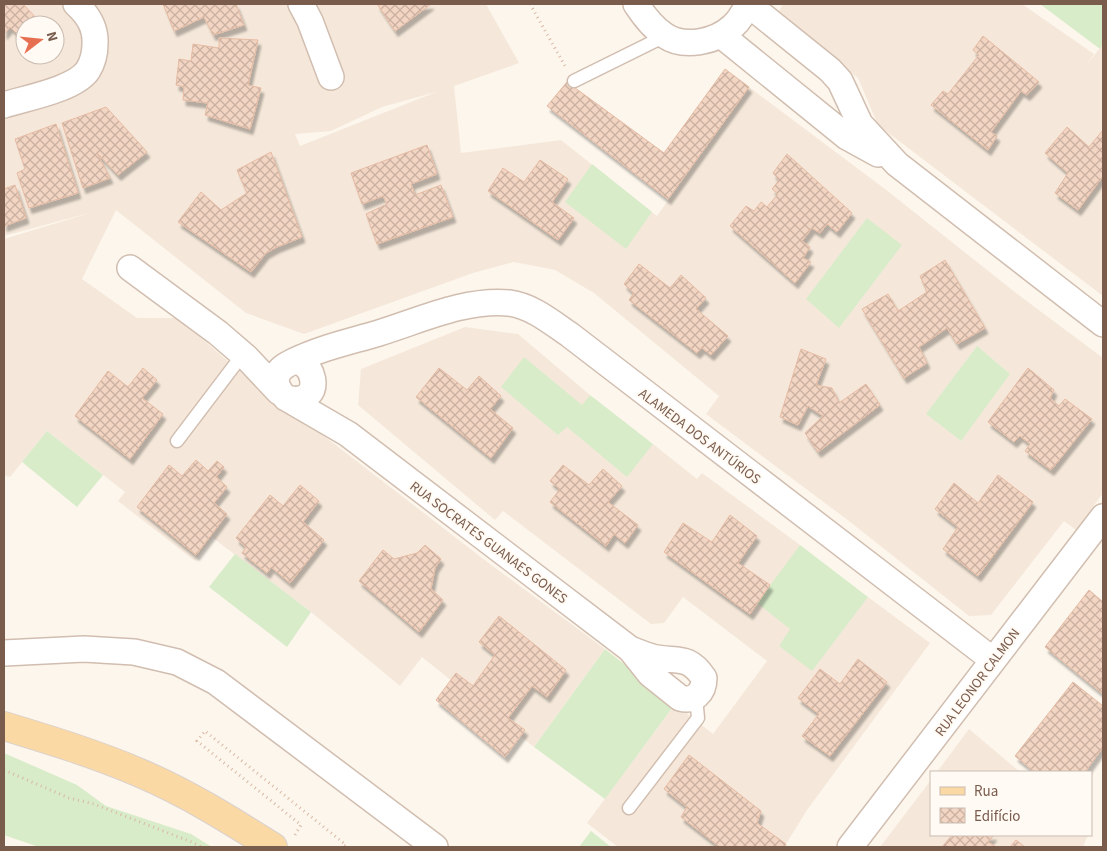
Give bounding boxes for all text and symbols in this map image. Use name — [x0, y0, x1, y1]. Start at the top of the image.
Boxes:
north arrow — [15, 15, 65, 65]
text: N — [41, 29, 62, 44]
street label: ALAMEDA DOS ANTÚRIOS — [634, 384, 765, 489]
street label: RUA SOCRATES GUANAES GONES — [405, 477, 572, 609]
street label: RUA LEONOR CALMON — [930, 624, 1025, 741]
legend — [930, 771, 1092, 836]
text: Rua — [974, 781, 998, 802]
text: Edifício — [974, 806, 1021, 827]

